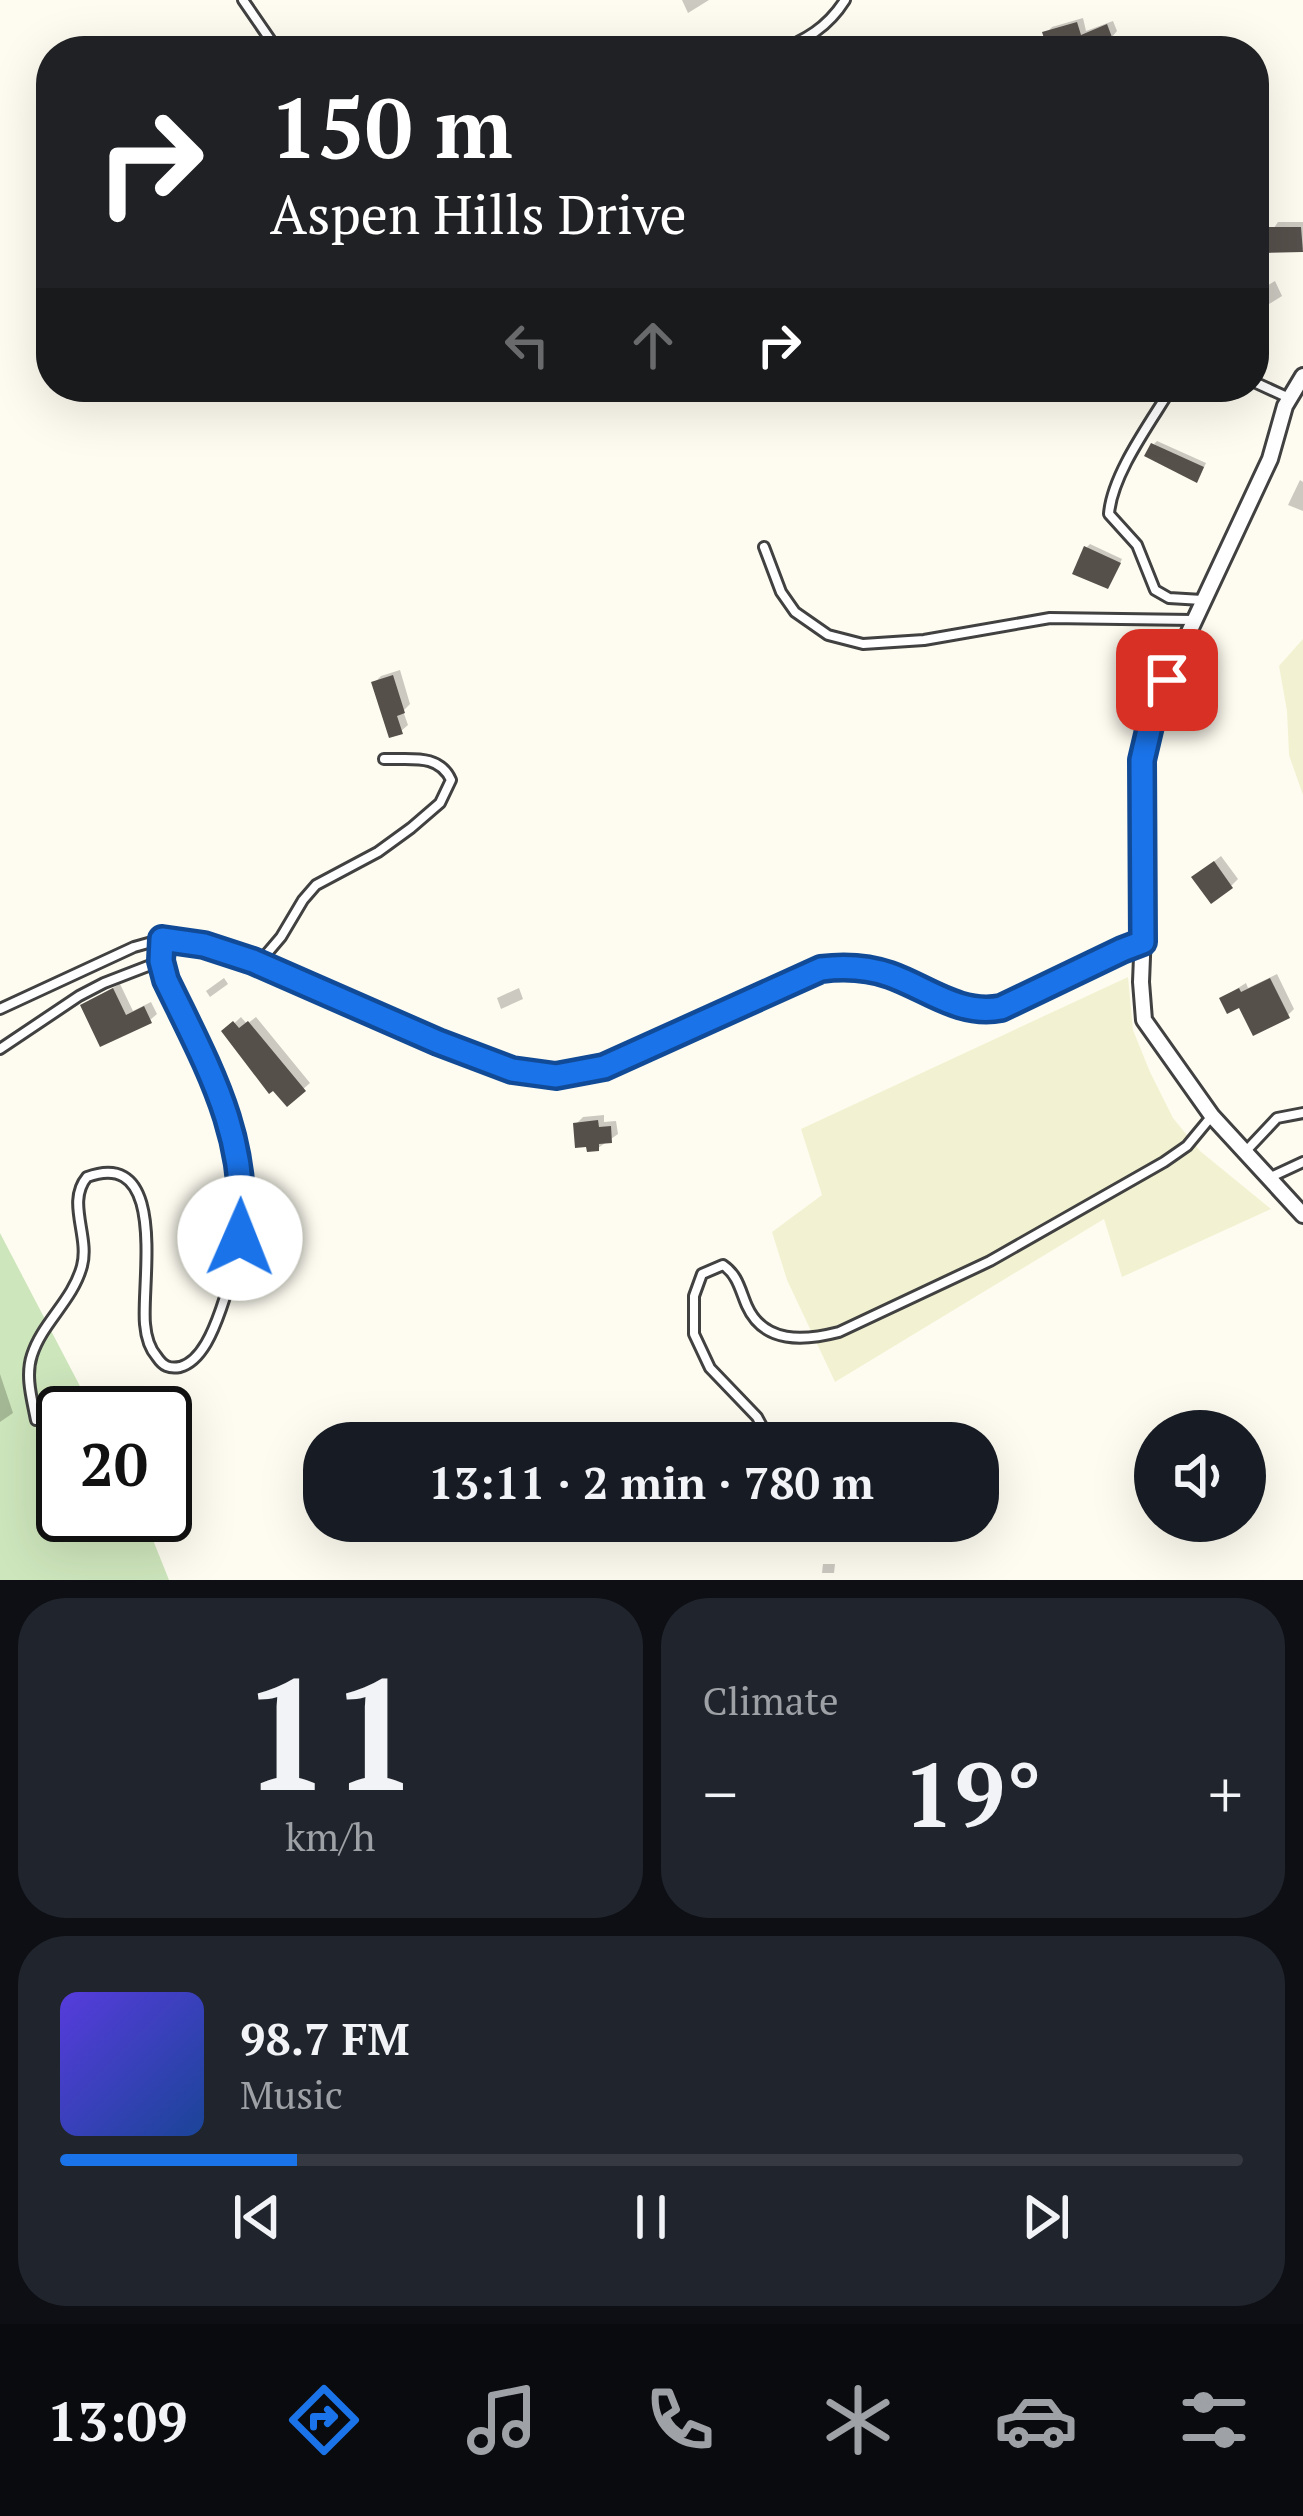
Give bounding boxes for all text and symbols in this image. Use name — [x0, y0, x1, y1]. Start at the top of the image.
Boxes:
text: 150 m — [270, 71, 513, 182]
icon: right — [72, 84, 228, 240]
text: Aspen Hills Drive — [270, 178, 687, 249]
icon: left — [494, 312, 560, 378]
icon: ahead — [620, 312, 686, 378]
icon: right — [746, 312, 812, 378]
pin — [1116, 629, 1218, 731]
icon: arrive — [1134, 647, 1200, 713]
position arrow — [177, 1175, 303, 1301]
speed limit sign: 20 — [36, 1386, 192, 1542]
map controls — [1134, 1410, 1266, 1542]
button: sound — [1134, 1410, 1266, 1542]
text: 13:11 · 2 min · 780 m — [428, 1452, 874, 1512]
text: 11 — [242, 1628, 418, 1835]
text: Climate — [703, 1674, 839, 1726]
text: 19° — [903, 1733, 1042, 1853]
text: − — [703, 1749, 738, 1837]
text: + — [1208, 1749, 1243, 1837]
text: km/h — [285, 1810, 375, 1862]
text: 98.7 FM — [240, 2008, 409, 2068]
text: Music — [240, 2068, 343, 2120]
icon: previous — [224, 2184, 290, 2250]
icon: pause — [618, 2184, 684, 2250]
icon: next — [1013, 2184, 1079, 2250]
icon: directions — [282, 2378, 366, 2462]
icon: music — [460, 2378, 544, 2462]
icon: phone — [638, 2378, 722, 2462]
icon: climate — [816, 2378, 900, 2462]
icon: car — [994, 2378, 1078, 2462]
icon: filters — [1172, 2378, 1256, 2462]
text: 13:09 — [47, 2385, 188, 2456]

